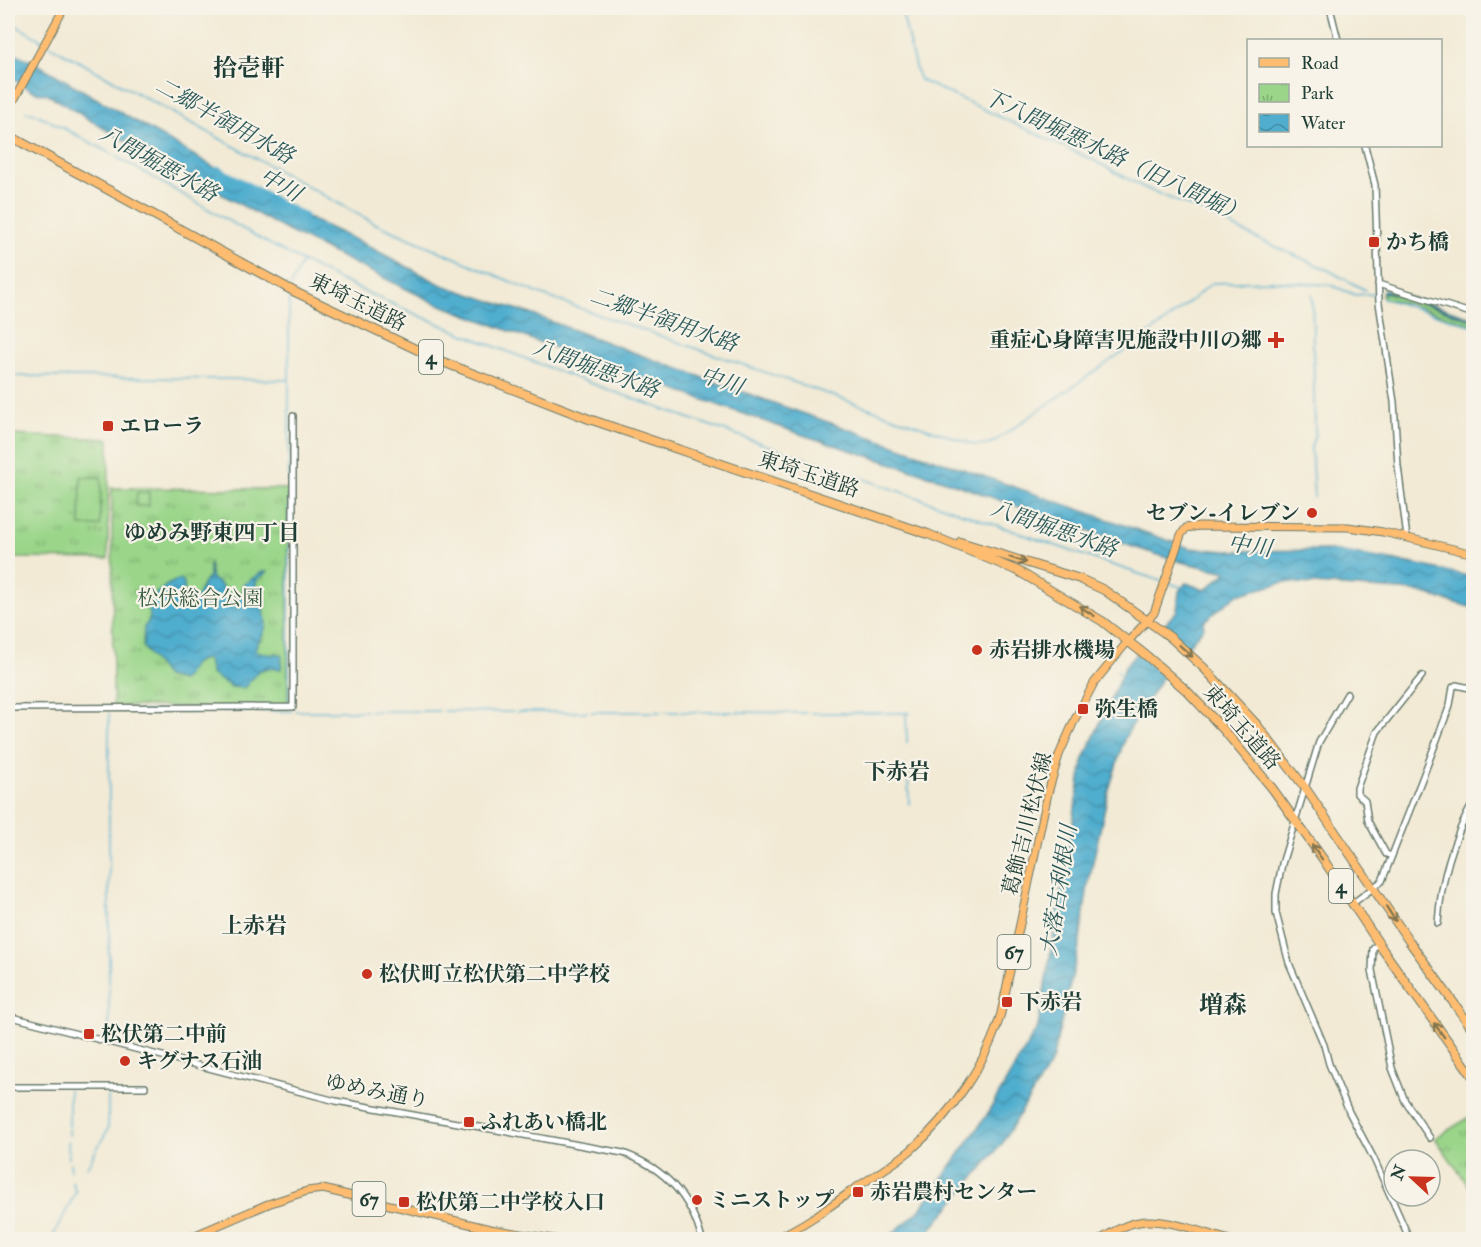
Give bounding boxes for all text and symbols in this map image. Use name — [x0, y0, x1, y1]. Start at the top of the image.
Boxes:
legend — [1247, 39, 1442, 147]
text: Road — [1301, 52, 1339, 75]
district label: 拾壱軒 — [213, 53, 285, 84]
water label: 二郷半領用水路 — [150, 71, 300, 171]
text: Park — [1301, 82, 1334, 105]
water label: 下八間堀悪水路（旧八間堀） — [979, 83, 1250, 229]
text: Water — [1300, 112, 1345, 135]
water label: 八間堀悪水路 — [94, 120, 225, 209]
water label: 中川 — [254, 162, 308, 209]
place label: かち橋 — [1386, 229, 1449, 256]
marker: かち橋 — [1367, 235, 1381, 249]
street label: 東埼玉道路 — [305, 267, 411, 338]
water label: 二郷半領用水路 — [586, 282, 743, 359]
place label: 重症心身障害児施設中川の郷 — [989, 327, 1262, 354]
marker: 重症心身障害児施設中川の郷 — [1267, 331, 1285, 349]
water label: 八間堀悪水路 — [529, 333, 664, 405]
road number: 4 — [419, 340, 443, 374]
water label: 中川 — [696, 361, 749, 402]
place label: エローラ — [120, 413, 204, 440]
marker: エローラ — [101, 419, 115, 433]
street label: 東埼玉道路 — [755, 445, 863, 504]
water label: 八間堀悪水路 — [987, 494, 1123, 564]
place label: セブン-イレブン — [1146, 500, 1300, 527]
marker: セブン-イレブン — [1305, 506, 1319, 520]
district label: ゆめみ野東四丁目 — [124, 519, 300, 547]
water label: 中川 — [1226, 529, 1276, 563]
one-way arrow — [1008, 555, 1027, 566]
park label: 松伏総合公園 — [137, 585, 263, 612]
one-way arrow — [1079, 605, 1096, 617]
place label: 赤岩排水機場 — [989, 637, 1115, 664]
marker: 赤岩排水機場 — [970, 643, 984, 657]
one-way arrow — [1178, 644, 1193, 658]
street label: 東埼玉道路 — [1197, 679, 1286, 776]
place label: 弥生橋 — [1095, 696, 1158, 723]
marker: 弥生橋 — [1076, 702, 1090, 716]
street label: 葛飾吉川松伏線 — [997, 750, 1058, 899]
district label: 下赤岩 — [864, 758, 930, 786]
water label: 大落古利根川 — [1035, 821, 1083, 958]
one-way arrow — [1311, 844, 1323, 861]
road number: 4 — [1329, 869, 1353, 903]
one-way arrow — [1384, 905, 1397, 922]
district label: 上赤岩 — [221, 912, 287, 940]
road number: 67 — [998, 935, 1030, 969]
place label: 松伏町立松伏第二中学校 — [379, 961, 610, 988]
marker: 松伏町立松伏第二中学校 — [360, 967, 374, 981]
place label: 下赤岩 — [1019, 989, 1082, 1016]
district label: 増森 — [1199, 990, 1247, 1021]
marker: 下赤岩 — [1000, 995, 1014, 1009]
place label: 松伏第二中前 — [101, 1021, 227, 1048]
one-way arrow — [1433, 1023, 1445, 1039]
marker: 松伏第二中前 — [82, 1027, 96, 1041]
place label: キグナス石油 — [137, 1048, 262, 1075]
marker: キグナス石油 — [118, 1054, 132, 1068]
street label: ゆめみ通り — [323, 1068, 431, 1115]
place label: ふれあい橋北 — [481, 1109, 607, 1136]
marker: ふれあい橋北 — [462, 1115, 476, 1129]
north arrow — [1382, 1148, 1442, 1208]
text: N — [1387, 1162, 1411, 1184]
place label: 赤岩農村センター — [870, 1179, 1037, 1206]
road number: 67 — [352, 1182, 386, 1216]
marker: 赤岩農村センター — [851, 1185, 865, 1199]
place label: ミニストップ — [709, 1187, 834, 1214]
place label: 松伏第二中学校入口 — [416, 1189, 605, 1216]
marker: ミニストップ — [690, 1193, 704, 1207]
marker: 松伏第二中学校入口 — [397, 1195, 411, 1209]

